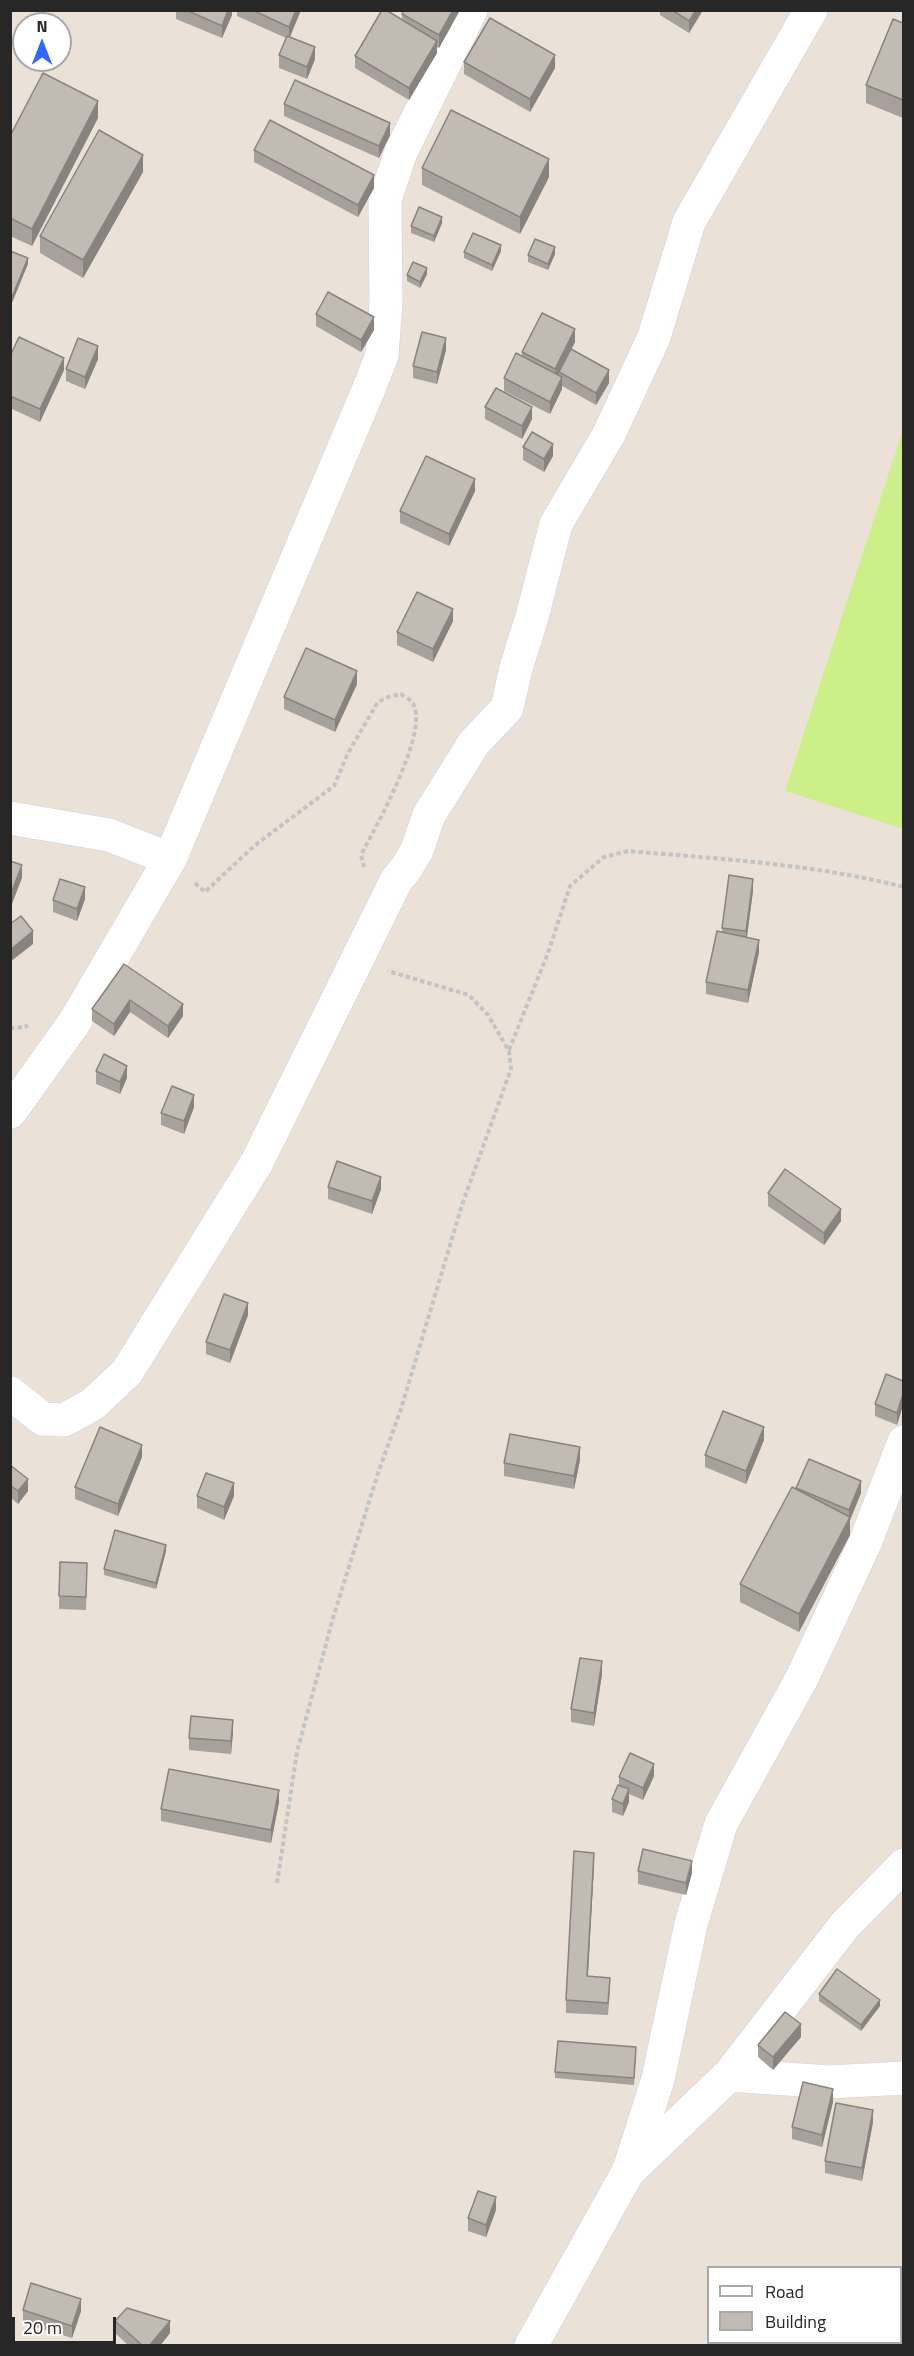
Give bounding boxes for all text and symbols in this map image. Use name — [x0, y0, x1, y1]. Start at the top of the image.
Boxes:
north arrow — [12, 12, 72, 72]
text: N — [36, 14, 48, 38]
legend — [707, 2266, 902, 2344]
text: Road — [765, 2278, 804, 2305]
scale bar — [15, 2305, 118, 2343]
text: Building — [765, 2308, 826, 2335]
text: 20 m — [23, 2314, 62, 2341]

